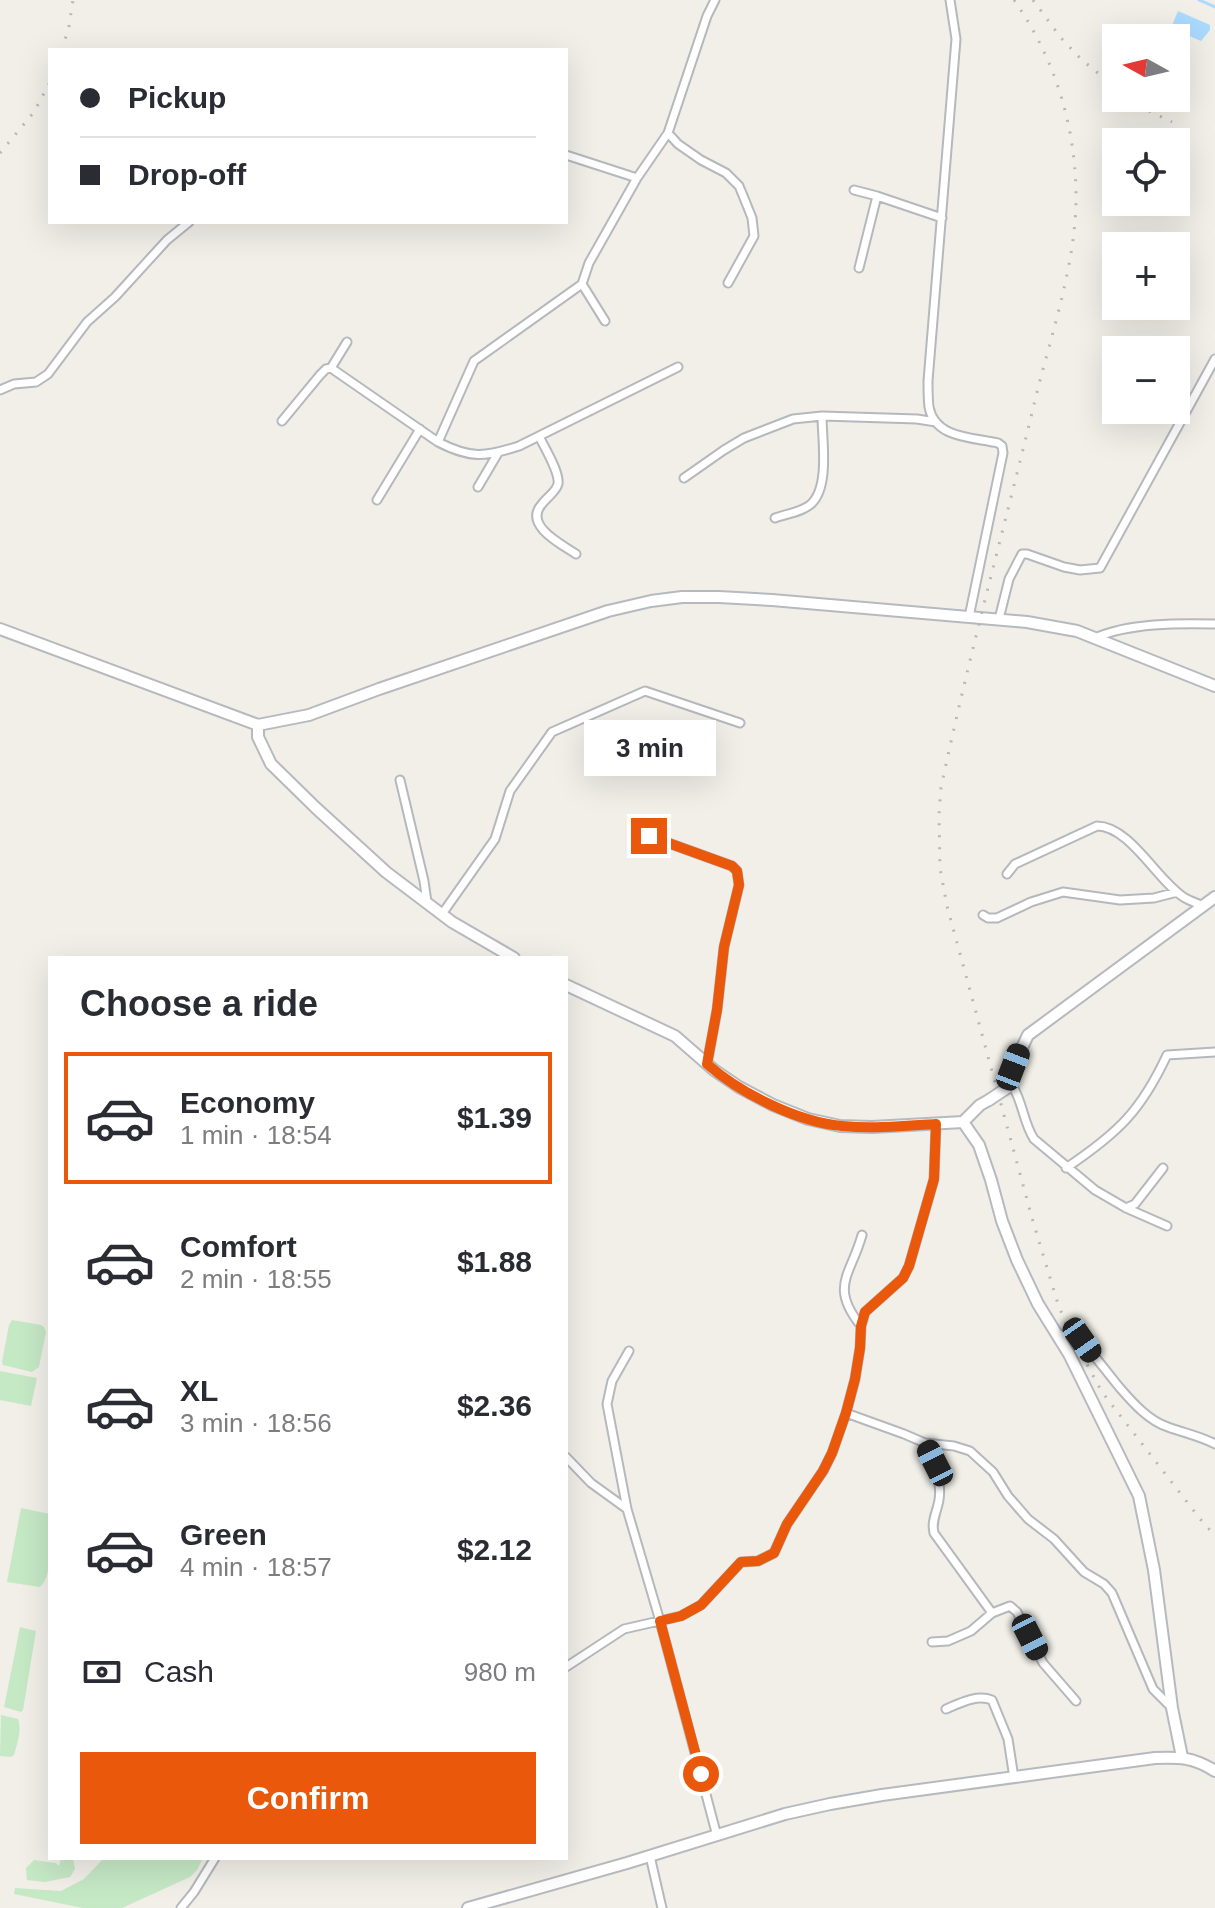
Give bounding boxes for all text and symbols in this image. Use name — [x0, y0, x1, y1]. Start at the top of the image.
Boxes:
north arrow — [1102, 24, 1190, 112]
map controls — [1102, 24, 1190, 424]
text: Pickup — [128, 81, 226, 114]
button: locate — [1102, 128, 1190, 216]
text: Drop-off — [128, 158, 246, 191]
button: + — [1102, 232, 1190, 320]
button: − — [1102, 336, 1190, 424]
callout: 3 min — [583, 720, 715, 776]
text: 3 min — [616, 733, 684, 763]
route end — [631, 818, 667, 854]
text: Choose a ride — [80, 983, 318, 1024]
car — [993, 1040, 1033, 1094]
icon: car — [84, 1082, 156, 1154]
text: Economy — [180, 1086, 315, 1119]
text: $1.39 — [457, 1101, 532, 1134]
text: 1 min · 18:54 — [180, 1120, 332, 1150]
icon: car — [84, 1226, 156, 1298]
text: Comfort — [180, 1230, 297, 1263]
text: $1.88 — [457, 1245, 532, 1278]
text: 2 min · 18:55 — [180, 1264, 332, 1294]
car — [1058, 1313, 1106, 1367]
icon: car — [84, 1370, 156, 1442]
text: XL — [180, 1374, 218, 1407]
text: $2.36 — [457, 1389, 532, 1422]
text: 3 min · 18:56 — [180, 1408, 332, 1438]
car — [913, 1436, 957, 1490]
icon: car — [84, 1514, 156, 1586]
text: Green — [180, 1518, 267, 1551]
text: $2.12 — [457, 1533, 532, 1566]
text: 4 min · 18:57 — [180, 1552, 332, 1582]
car — [1008, 1610, 1052, 1664]
icon: cash — [80, 1650, 124, 1694]
text: Cash — [144, 1655, 214, 1688]
text: 980 m — [464, 1657, 536, 1687]
button: Confirm — [80, 1752, 536, 1844]
route start — [683, 1756, 719, 1792]

